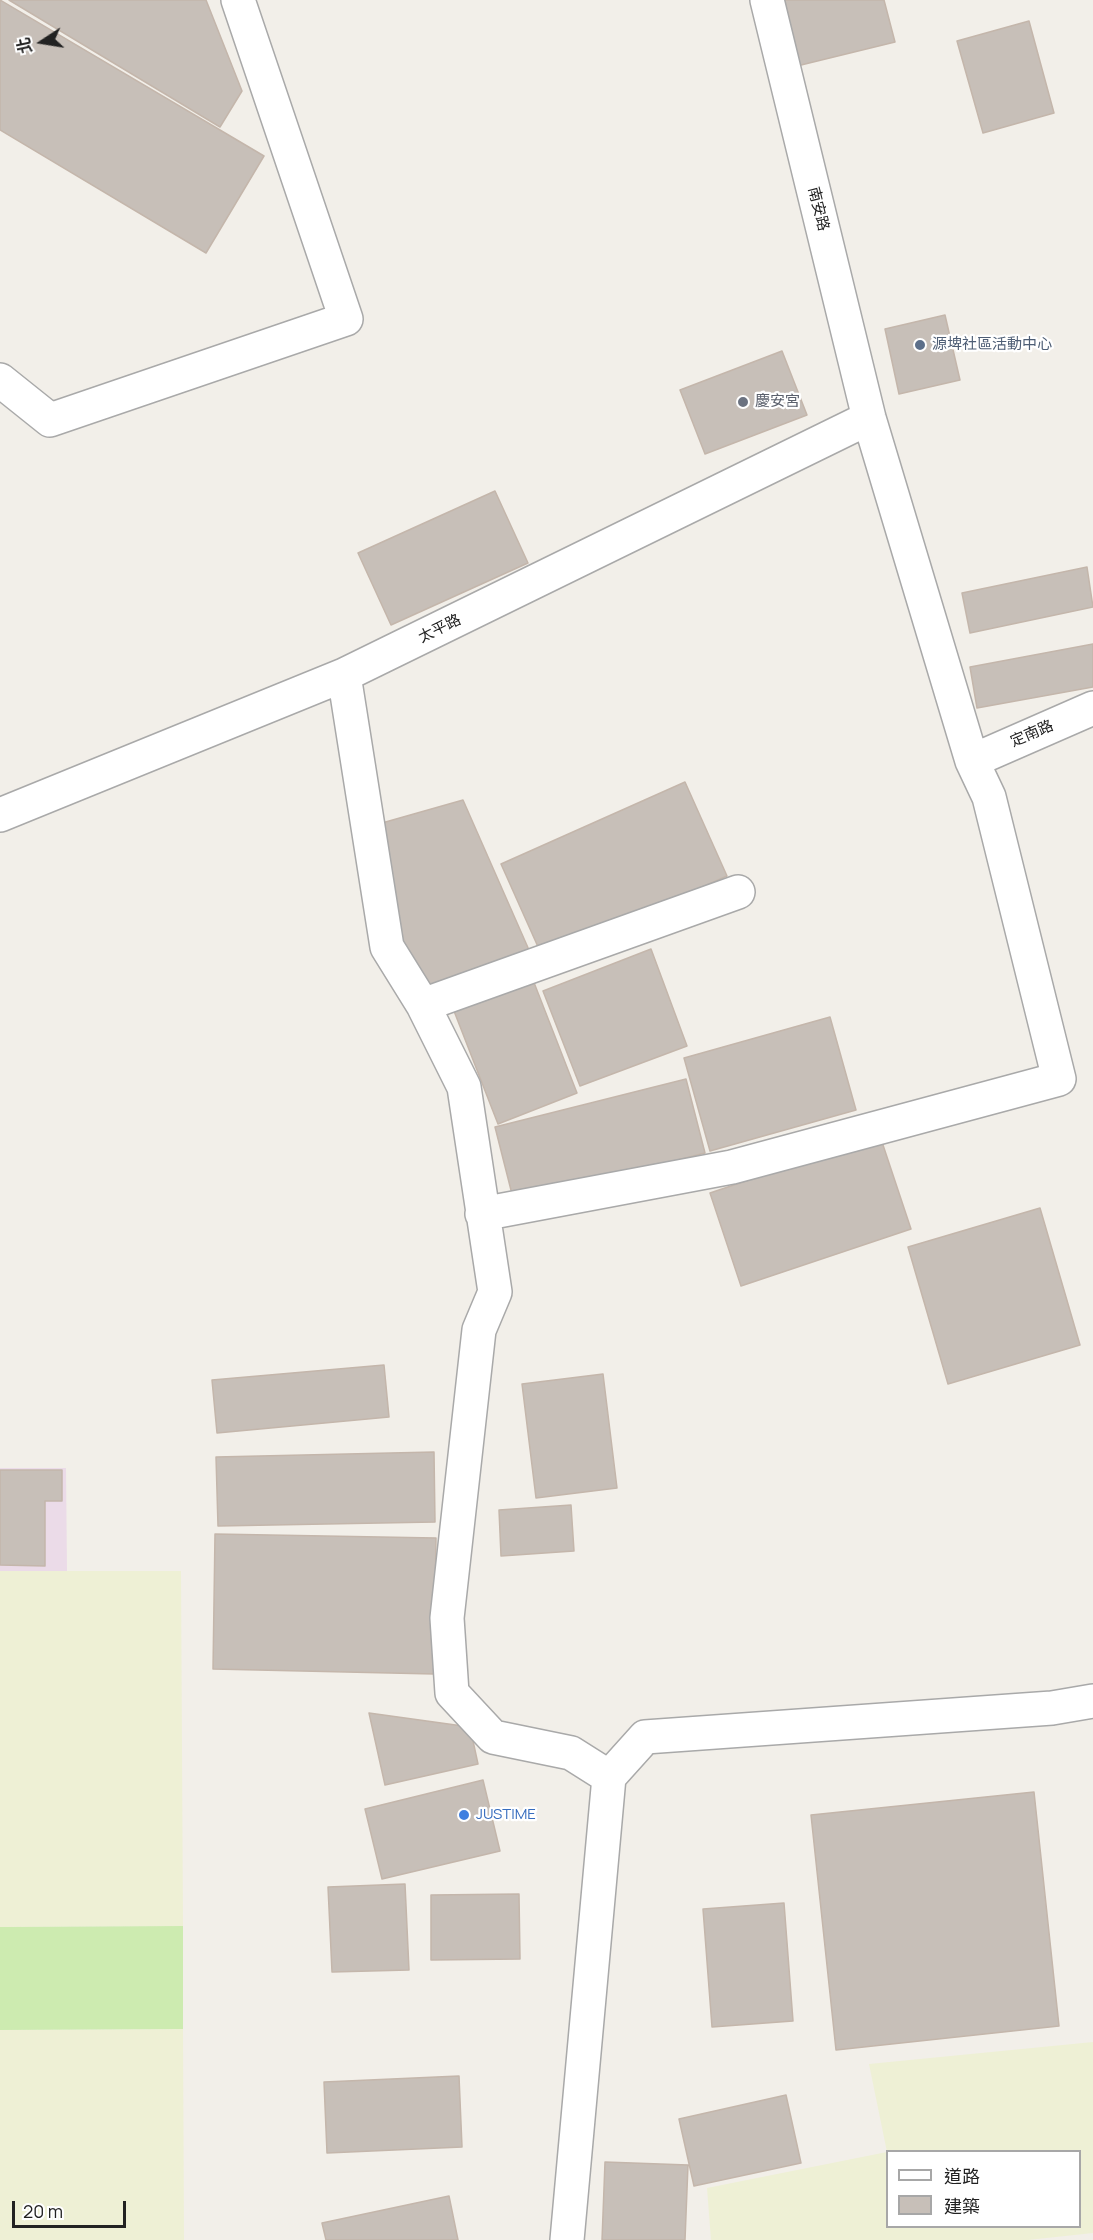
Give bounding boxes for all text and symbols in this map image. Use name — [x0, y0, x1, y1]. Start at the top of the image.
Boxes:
north arrow — [12, 12, 72, 72]
text: 北 — [12, 36, 37, 56]
street label: 南安路 — [804, 185, 832, 233]
place label: 源埤社區活動中心 — [932, 336, 1052, 354]
marker: 源埤社區活動中心 — [913, 338, 927, 352]
place label: 慶安宮 — [755, 393, 800, 411]
marker: 慶安宮 — [736, 395, 750, 409]
street label: 太平路 — [416, 611, 464, 647]
street label: 定南路 — [1008, 717, 1056, 751]
place label: JUSTIME — [476, 1806, 536, 1824]
marker: JUSTIME — [457, 1808, 471, 1822]
legend — [886, 2150, 1081, 2228]
text: 道路 — [944, 2164, 980, 2188]
scale bar — [15, 2189, 129, 2227]
text: 建築 — [944, 2194, 980, 2218]
text: 20 m — [23, 2199, 63, 2223]

